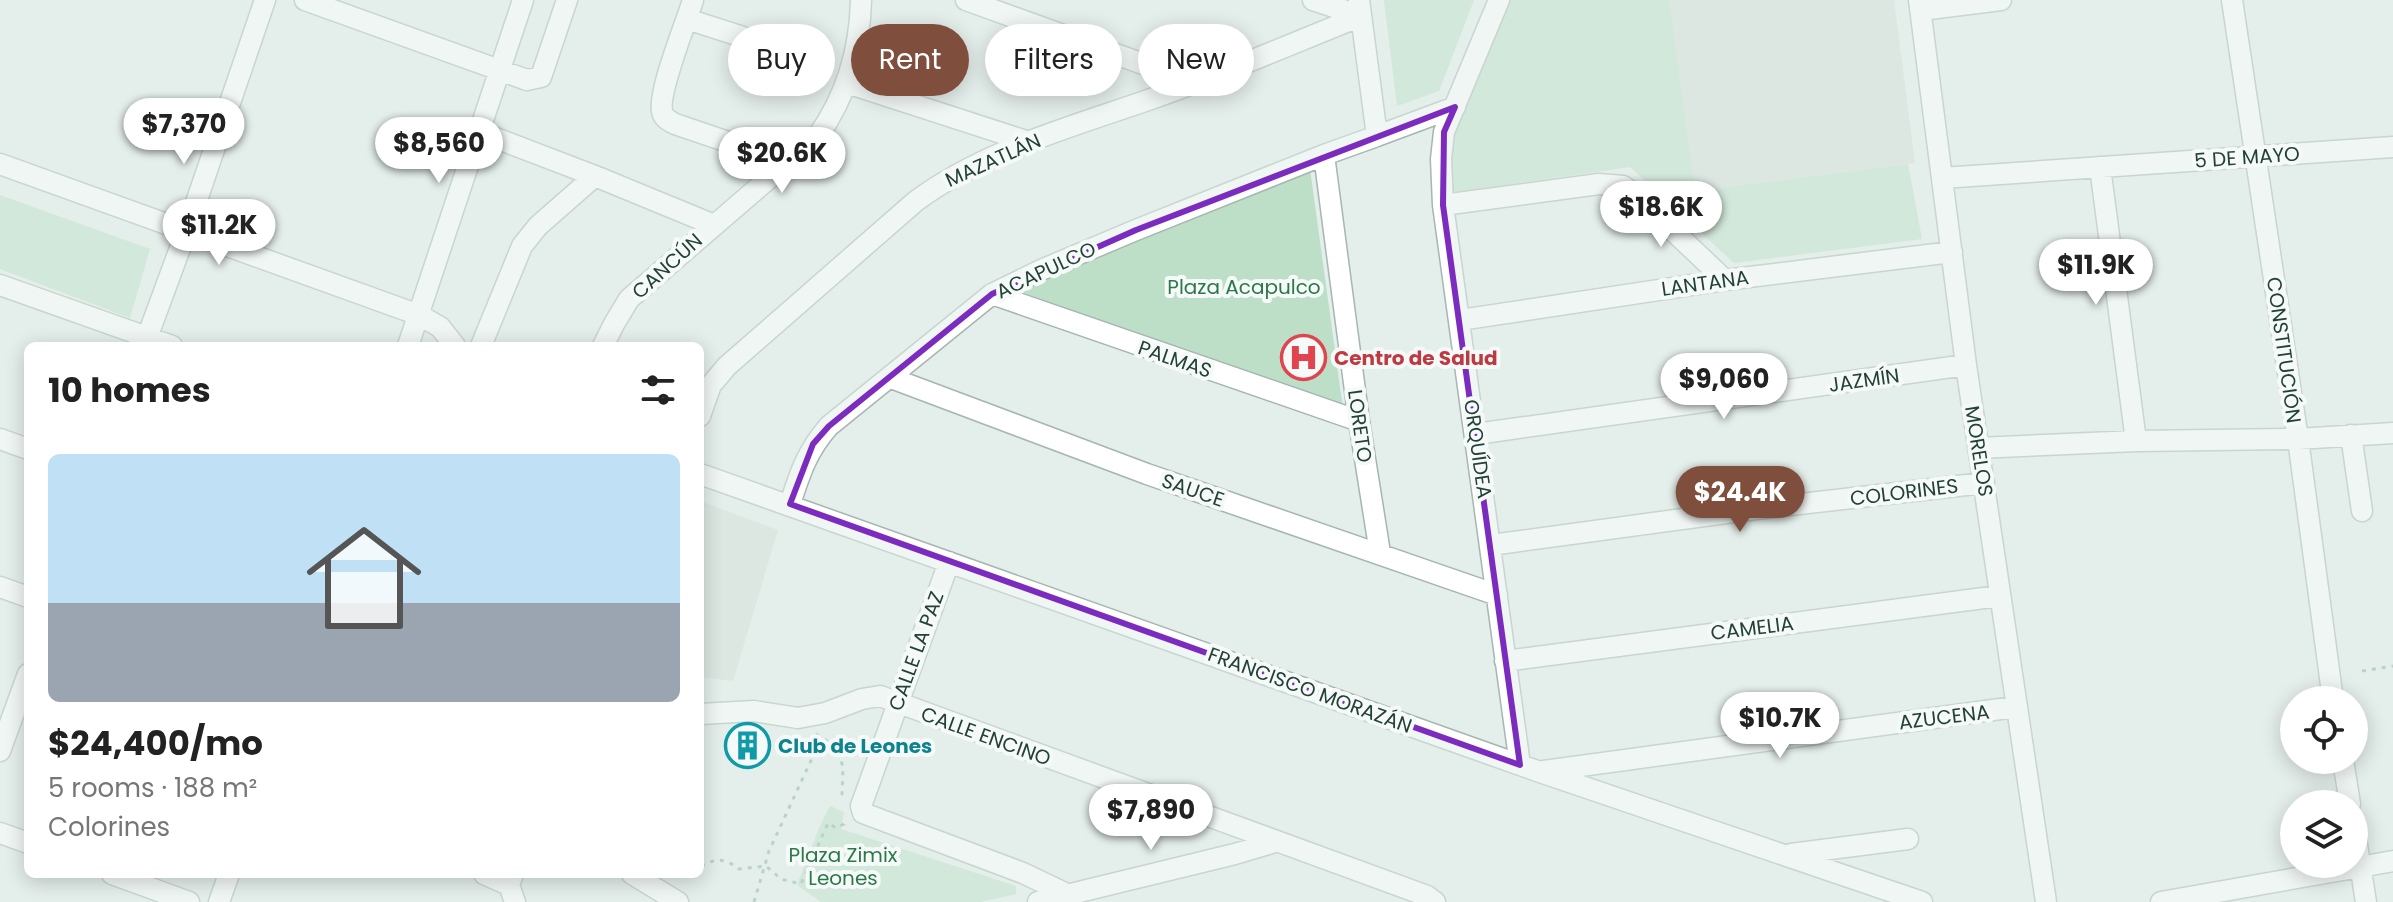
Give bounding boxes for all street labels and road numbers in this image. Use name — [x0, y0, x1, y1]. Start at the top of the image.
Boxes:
street label: MAZATLÁN — [941, 126, 1045, 194]
street label: 5 DE MAYO — [2193, 139, 2301, 175]
street label: CANCÚN — [626, 227, 708, 305]
street label: ACAPULCO — [991, 235, 1101, 305]
street label: LANTANA — [1659, 263, 1751, 303]
street label: CONSTITUCIÓN — [2260, 275, 2308, 425]
street label: PALMAS — [1134, 333, 1216, 385]
street label: JAZMÍN — [1827, 361, 1901, 399]
street label: LORETO — [1341, 388, 1379, 464]
street label: ORQUÍDEA — [1457, 398, 1499, 500]
street label: MORELOS — [1958, 404, 2000, 498]
street label: SAUCE — [1158, 466, 1228, 514]
street label: COLORINES — [1848, 471, 1960, 513]
street label: CALLE LA PAZ — [881, 587, 951, 715]
street label: CAMELIA — [1709, 609, 1795, 647]
street label: FRANCISCO MORAZÁN — [1204, 640, 1416, 740]
street label: AZUCENA — [1897, 698, 1991, 736]
street label: CALLE ENCINO — [917, 700, 1055, 772]

